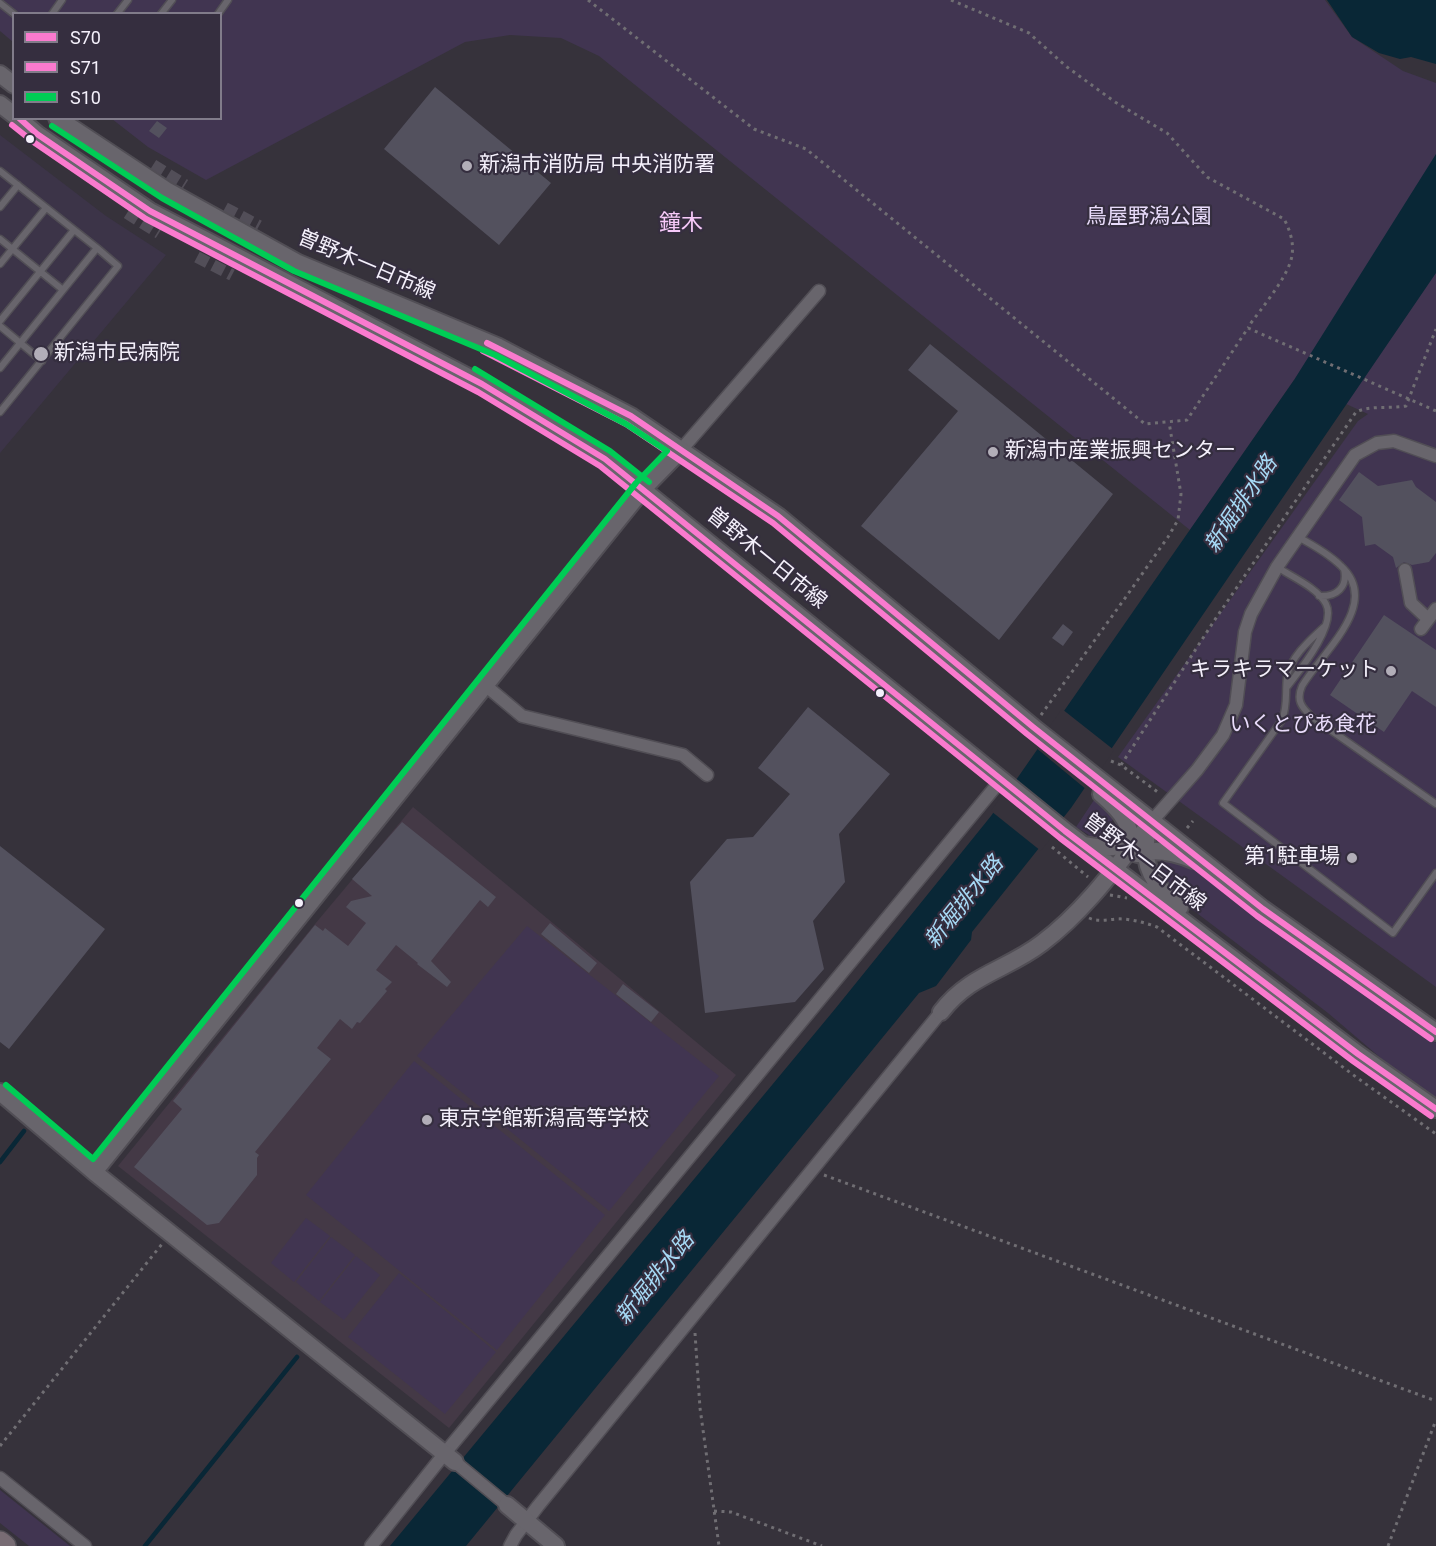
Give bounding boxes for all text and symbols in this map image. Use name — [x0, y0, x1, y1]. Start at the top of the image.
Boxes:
legend — [12, 12, 222, 120]
text: S70 — [70, 27, 101, 48]
text: S71 — [70, 57, 101, 78]
text: S10 — [70, 87, 101, 108]
unlabelled marker — [24, 133, 36, 145]
place label: 新潟市消防局 中央消防署 — [479, 153, 715, 179]
marker: 新潟市消防局 中央消防署 — [460, 159, 474, 173]
park label: 鳥屋野潟公園 — [1086, 205, 1212, 231]
district label: 鐘木 — [659, 211, 703, 237]
street label: 曽野木一日市線 — [293, 226, 439, 306]
place label: 新潟市民病院 — [54, 341, 180, 367]
marker: 新潟市民病院 — [32, 345, 50, 363]
place label: 新潟市産業振興センター — [1005, 439, 1236, 465]
marker: 新潟市産業振興センター — [986, 445, 1000, 459]
water label: 新堀排水路 — [1200, 452, 1284, 558]
street label: 曽野木一日市線 — [701, 503, 831, 615]
place label: キラキラマーケット — [1190, 658, 1379, 684]
marker: キラキラマーケット — [1384, 664, 1398, 678]
unlabelled marker — [874, 687, 886, 699]
park label: いくとぴあ食花 — [1230, 713, 1376, 739]
street label: 曽野木一日市線 — [1078, 809, 1210, 917]
place label: 第1駐車場 — [1244, 845, 1340, 871]
marker: 第1駐車場 — [1345, 851, 1359, 865]
water label: 新堀排水路 — [920, 852, 1010, 954]
unlabelled marker — [293, 897, 305, 909]
place label: 東京学館新潟高等学校 — [439, 1107, 649, 1133]
marker: 東京学館新潟高等学校 — [420, 1113, 434, 1127]
water label: 新堀排水路 — [611, 1228, 701, 1330]

